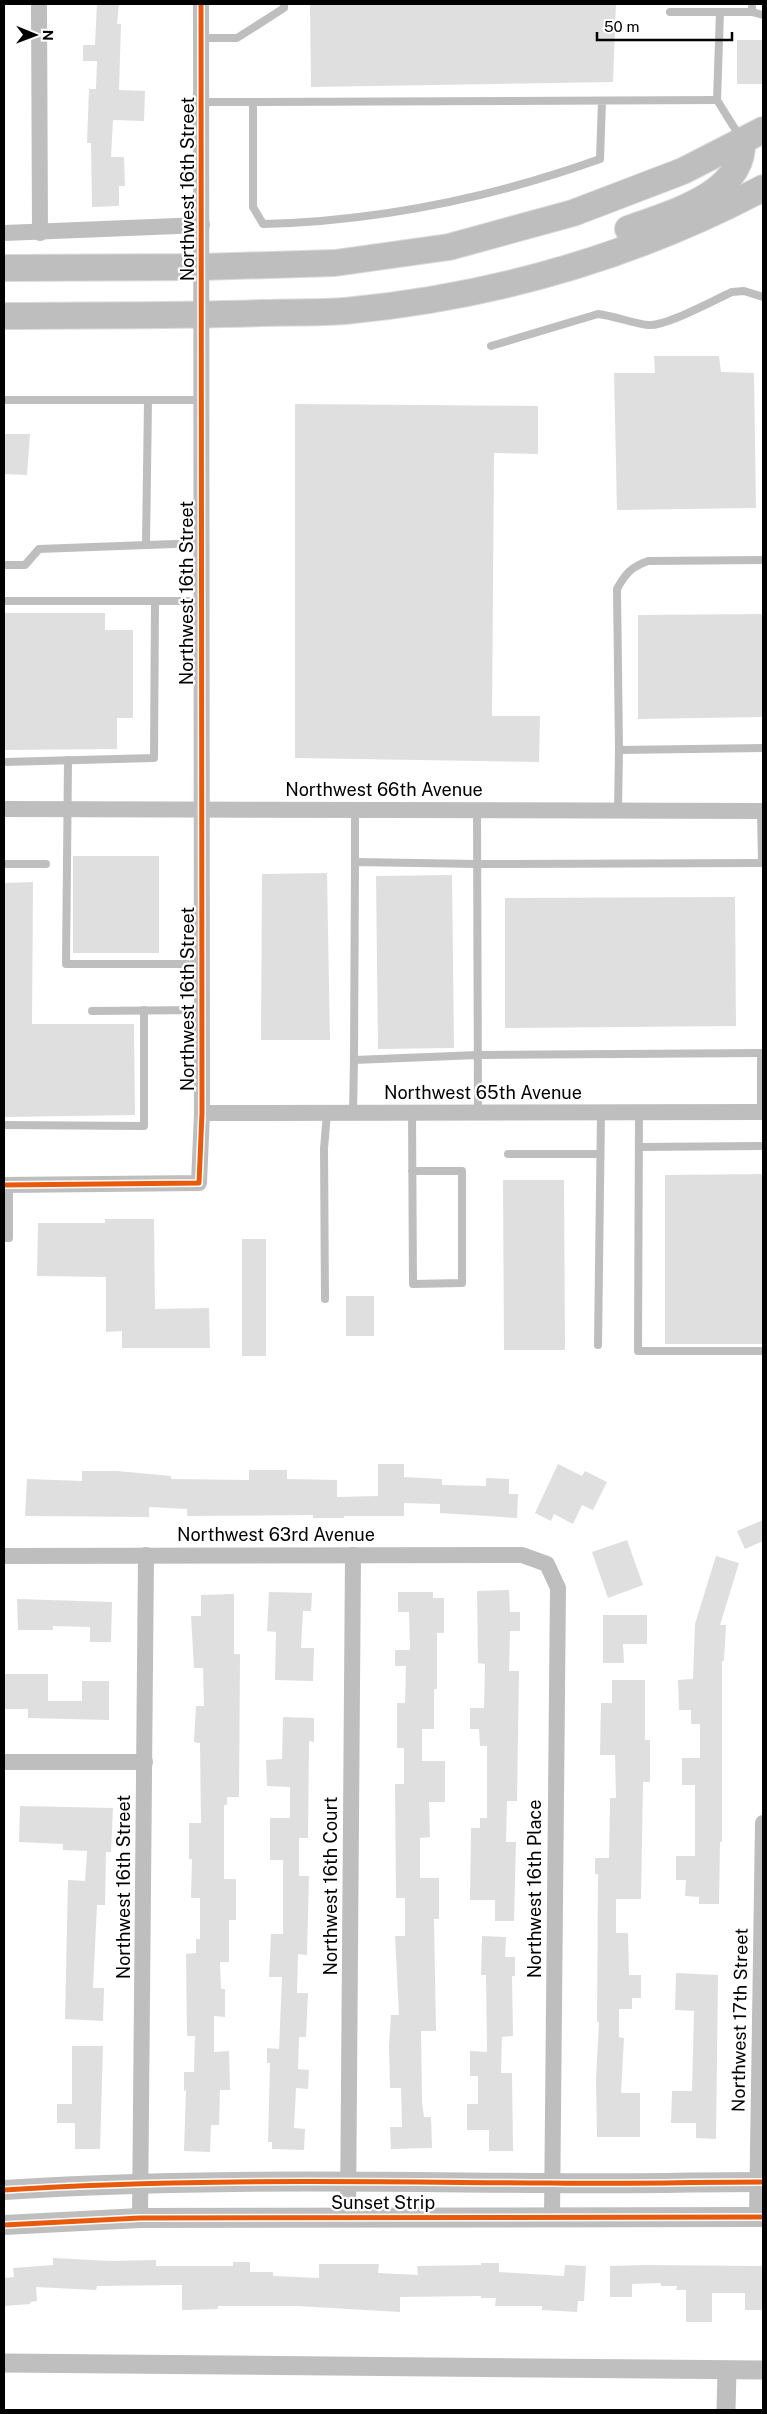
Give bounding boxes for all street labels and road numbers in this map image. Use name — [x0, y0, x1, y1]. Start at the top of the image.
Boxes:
street label: Northwest 16th Street — [177, 97, 198, 281]
street label: Northwest 16th Street — [176, 501, 197, 685]
street label: Northwest 66th Avenue — [285, 779, 483, 800]
street label: Northwest 16th Street — [177, 907, 198, 1091]
street label: Northwest 65th Avenue — [384, 1082, 582, 1103]
street label: Northwest 63rd Avenue — [177, 1524, 375, 1545]
street label: Northwest 16th Street — [113, 1795, 134, 1979]
street label: Northwest 16th Court — [320, 1797, 341, 1975]
street label: Northwest 16th Place — [524, 1800, 545, 1978]
street label: Northwest 17th Street — [727, 1928, 752, 2112]
street label: Sunset Strip — [331, 2192, 435, 2213]

